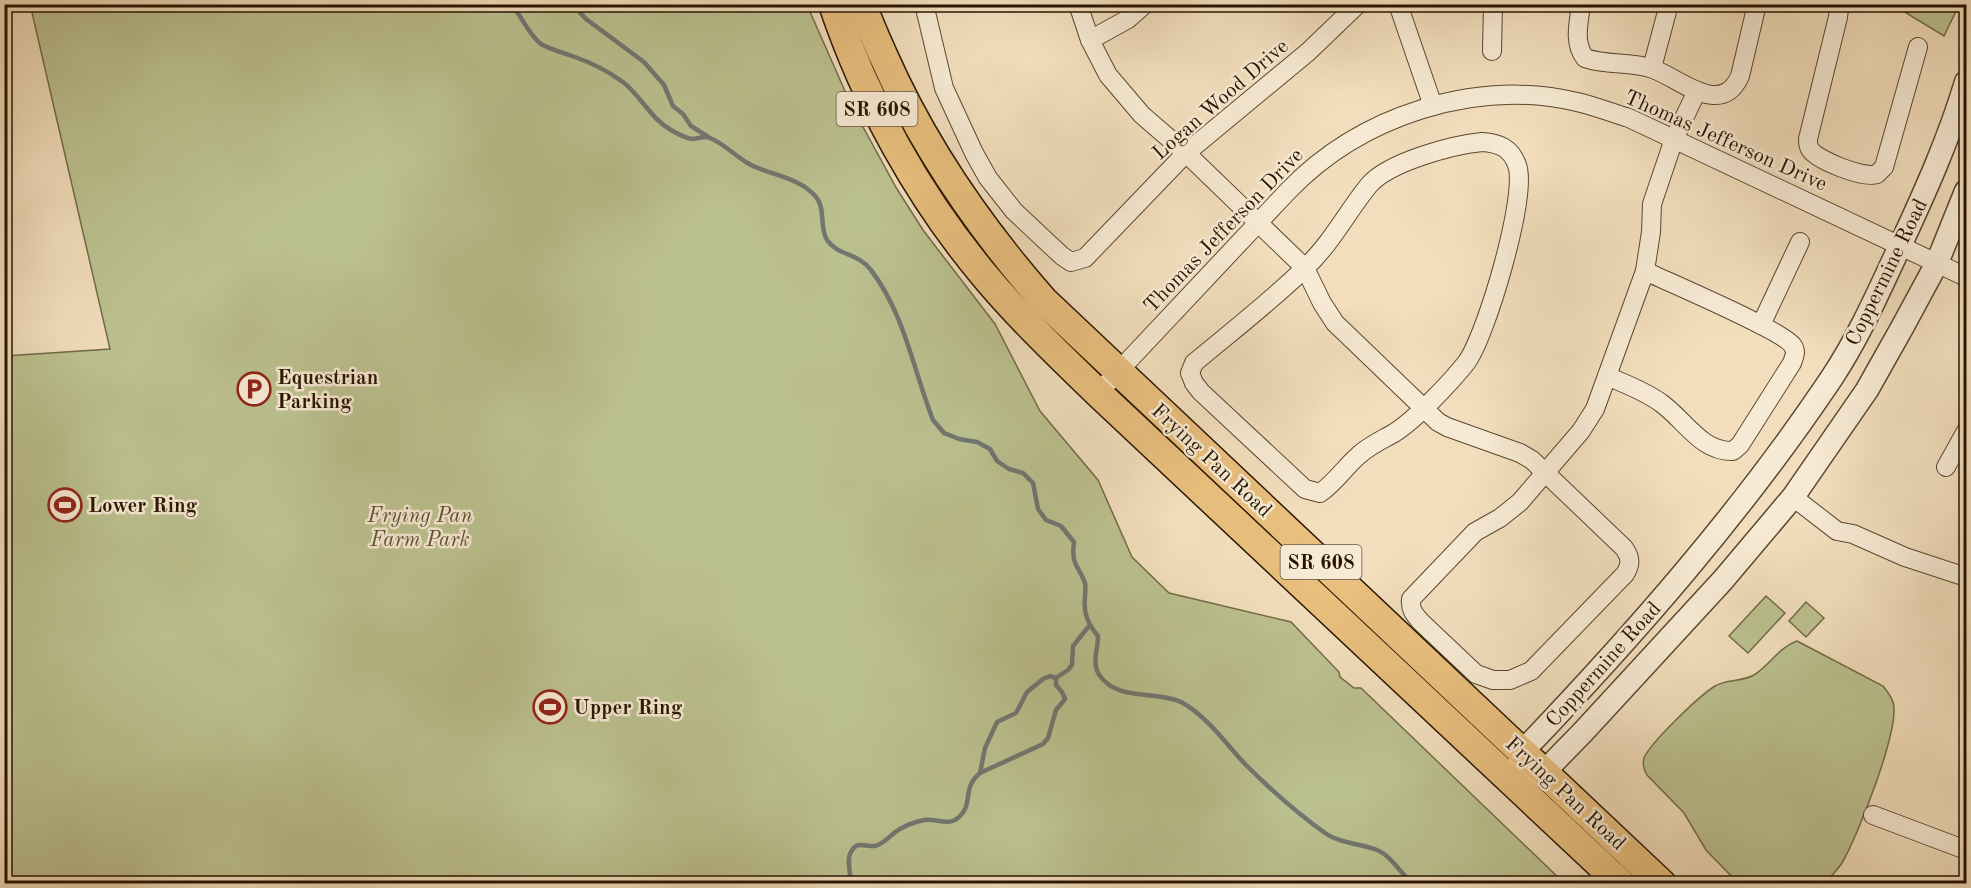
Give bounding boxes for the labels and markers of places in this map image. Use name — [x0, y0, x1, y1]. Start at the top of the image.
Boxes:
place label: Equestrian Parking — [277, 368, 378, 413]
parking icon: Equestrian Parking — [236, 371, 272, 407]
sports icon: Lower Ring — [47, 487, 83, 523]
place label: Lower Ring — [88, 496, 198, 517]
sports icon: Upper Ring — [532, 689, 568, 725]
place label: Upper Ring — [573, 698, 683, 719]

